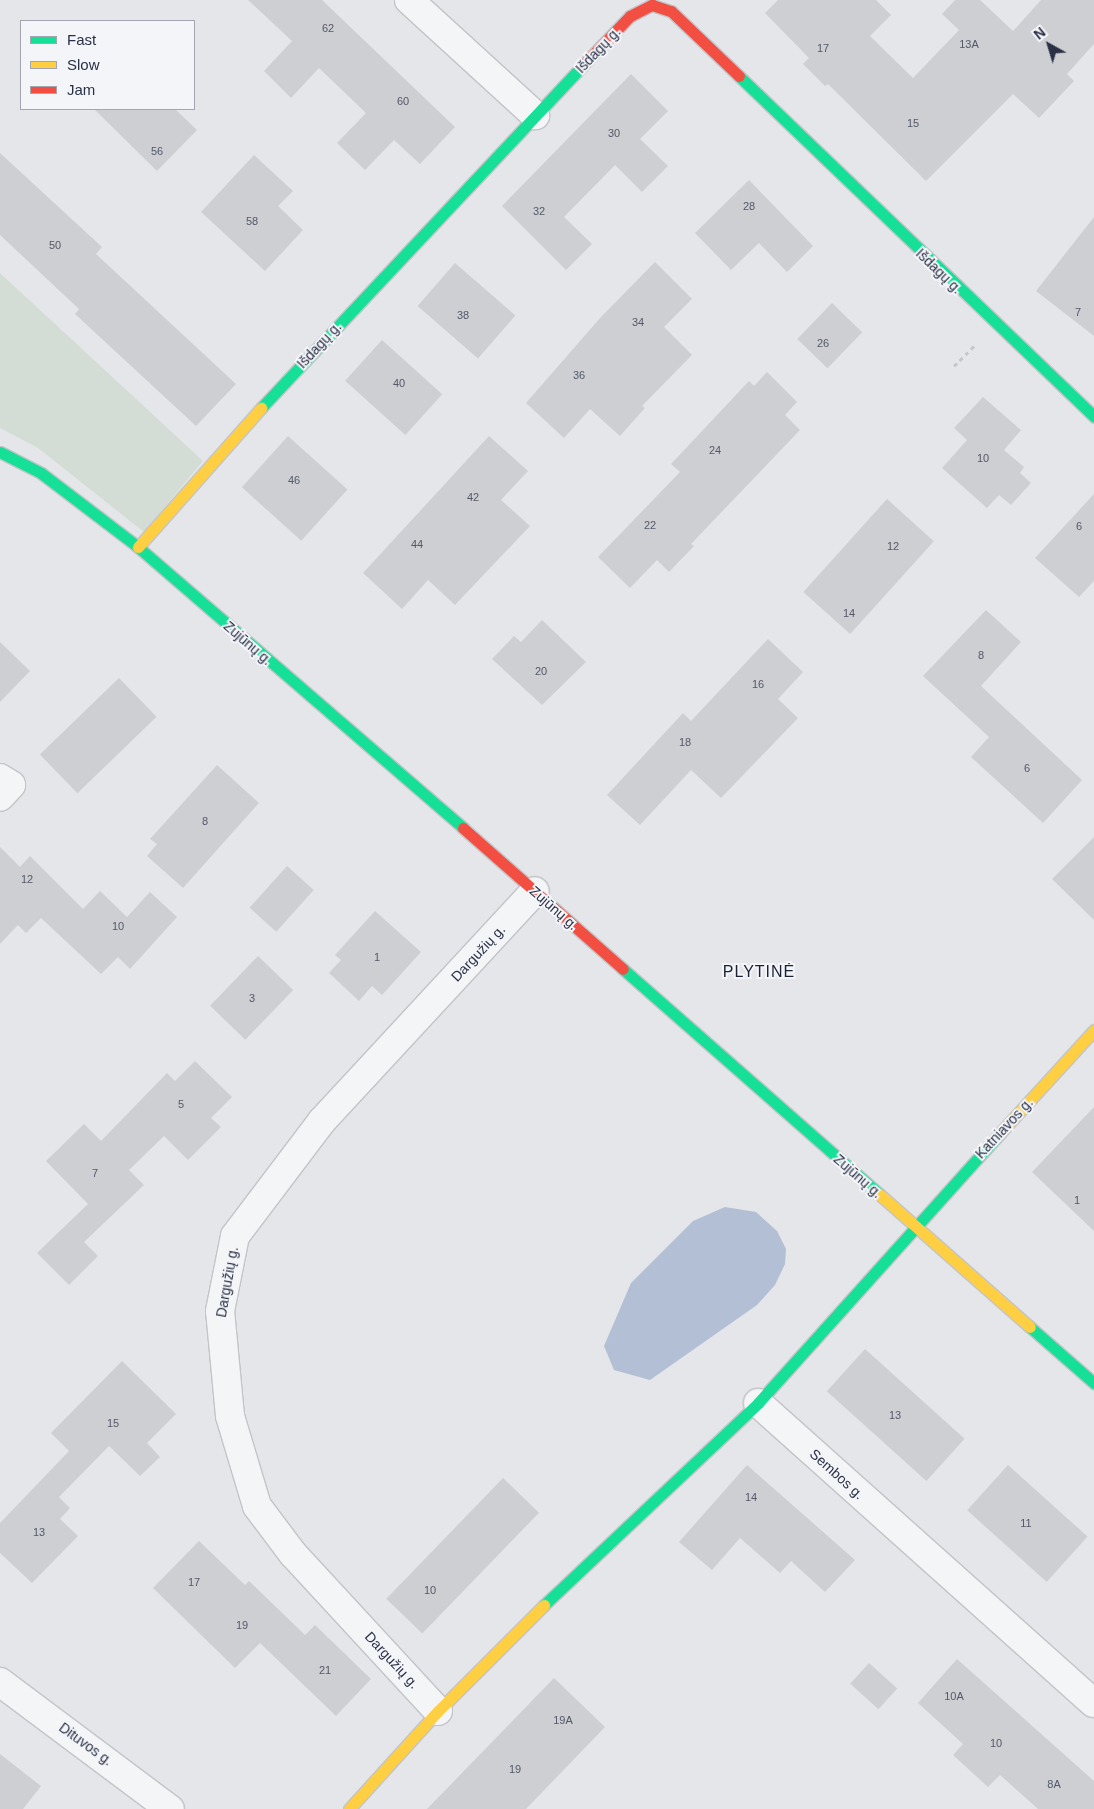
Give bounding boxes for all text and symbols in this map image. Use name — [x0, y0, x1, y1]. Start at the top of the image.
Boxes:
legend — [20, 20, 195, 110]
north arrow — [1024, 20, 1074, 70]
house number: 62 — [322, 21, 334, 35]
street label: Išdagų g. — [572, 23, 624, 77]
text: N — [1031, 24, 1049, 43]
text: Fast — [67, 31, 96, 48]
house number: 13A — [959, 37, 979, 51]
house number: 17 — [817, 41, 829, 55]
text: Slow — [67, 56, 100, 73]
text: Jam — [67, 81, 95, 98]
house number: 60 — [397, 94, 409, 108]
house number: 15 — [907, 116, 919, 130]
house number: 30 — [608, 126, 620, 140]
house number: 56 — [151, 144, 163, 158]
house number: 28 — [743, 199, 755, 213]
house number: 32 — [533, 204, 545, 218]
house number: 58 — [246, 214, 258, 228]
house number: 50 — [49, 238, 61, 252]
street label: Išdagų g. — [912, 245, 966, 297]
house number: 7 — [1075, 305, 1081, 319]
house number: 38 — [457, 308, 469, 322]
house number: 34 — [632, 315, 644, 329]
street label: Išdagų g. — [293, 318, 345, 372]
house number: 26 — [817, 336, 829, 350]
house number: 36 — [573, 368, 585, 382]
house number: 40 — [393, 376, 405, 390]
house number: 24 — [709, 443, 721, 457]
house number: 10 — [977, 451, 989, 465]
house number: 46 — [288, 473, 300, 487]
house number: 42 — [467, 490, 479, 504]
house number: 22 — [644, 518, 656, 532]
house number: 6 — [1076, 519, 1082, 533]
house number: 44 — [411, 537, 423, 551]
house number: 12 — [887, 539, 899, 553]
house number: 14 — [843, 606, 855, 620]
street label: Zujūnų g. — [220, 618, 276, 668]
house number: 8 — [978, 648, 984, 662]
house number: 20 — [535, 664, 547, 678]
house number: 16 — [752, 677, 764, 691]
house number: 18 — [679, 735, 691, 749]
house number: 6 — [1024, 761, 1030, 775]
house number: 8 — [202, 814, 208, 828]
house number: 12 — [21, 872, 33, 886]
street label: Zujūnų g. — [526, 883, 582, 933]
house number: 10 — [112, 919, 124, 933]
street label: Dargužių g. — [447, 921, 509, 985]
house number: 1 — [374, 950, 380, 964]
district label: PLYTINĖ — [722, 962, 796, 982]
house number: 3 — [249, 991, 255, 1005]
street label: Katniavos g. — [972, 1094, 1036, 1162]
house number: 5 — [178, 1097, 184, 1111]
street label: Zujūnų g. — [830, 1151, 886, 1201]
house number: 7 — [92, 1166, 98, 1180]
house number: 1 — [1074, 1193, 1080, 1207]
street label: Dargužių g. — [213, 1245, 241, 1319]
house number: 13 — [889, 1408, 901, 1422]
house number: 15 — [107, 1416, 119, 1430]
street label: Sembos g. — [807, 1445, 867, 1503]
house number: 14 — [745, 1490, 757, 1504]
house number: 11 — [1020, 1516, 1032, 1530]
house number: 13 — [33, 1525, 45, 1539]
house number: 17 — [188, 1575, 200, 1589]
house number: 10 — [424, 1583, 436, 1597]
house number: 19 — [236, 1618, 248, 1632]
street label: Dargužių g. — [361, 1628, 423, 1692]
house number: 21 — [319, 1663, 331, 1677]
house number: 10A — [944, 1689, 964, 1703]
house number: 19A — [553, 1713, 573, 1727]
street label: Dituvos g. — [56, 1719, 116, 1769]
house number: 10 — [990, 1736, 1002, 1750]
house number: 19 — [509, 1762, 521, 1776]
house number: 8A — [1047, 1777, 1061, 1791]

